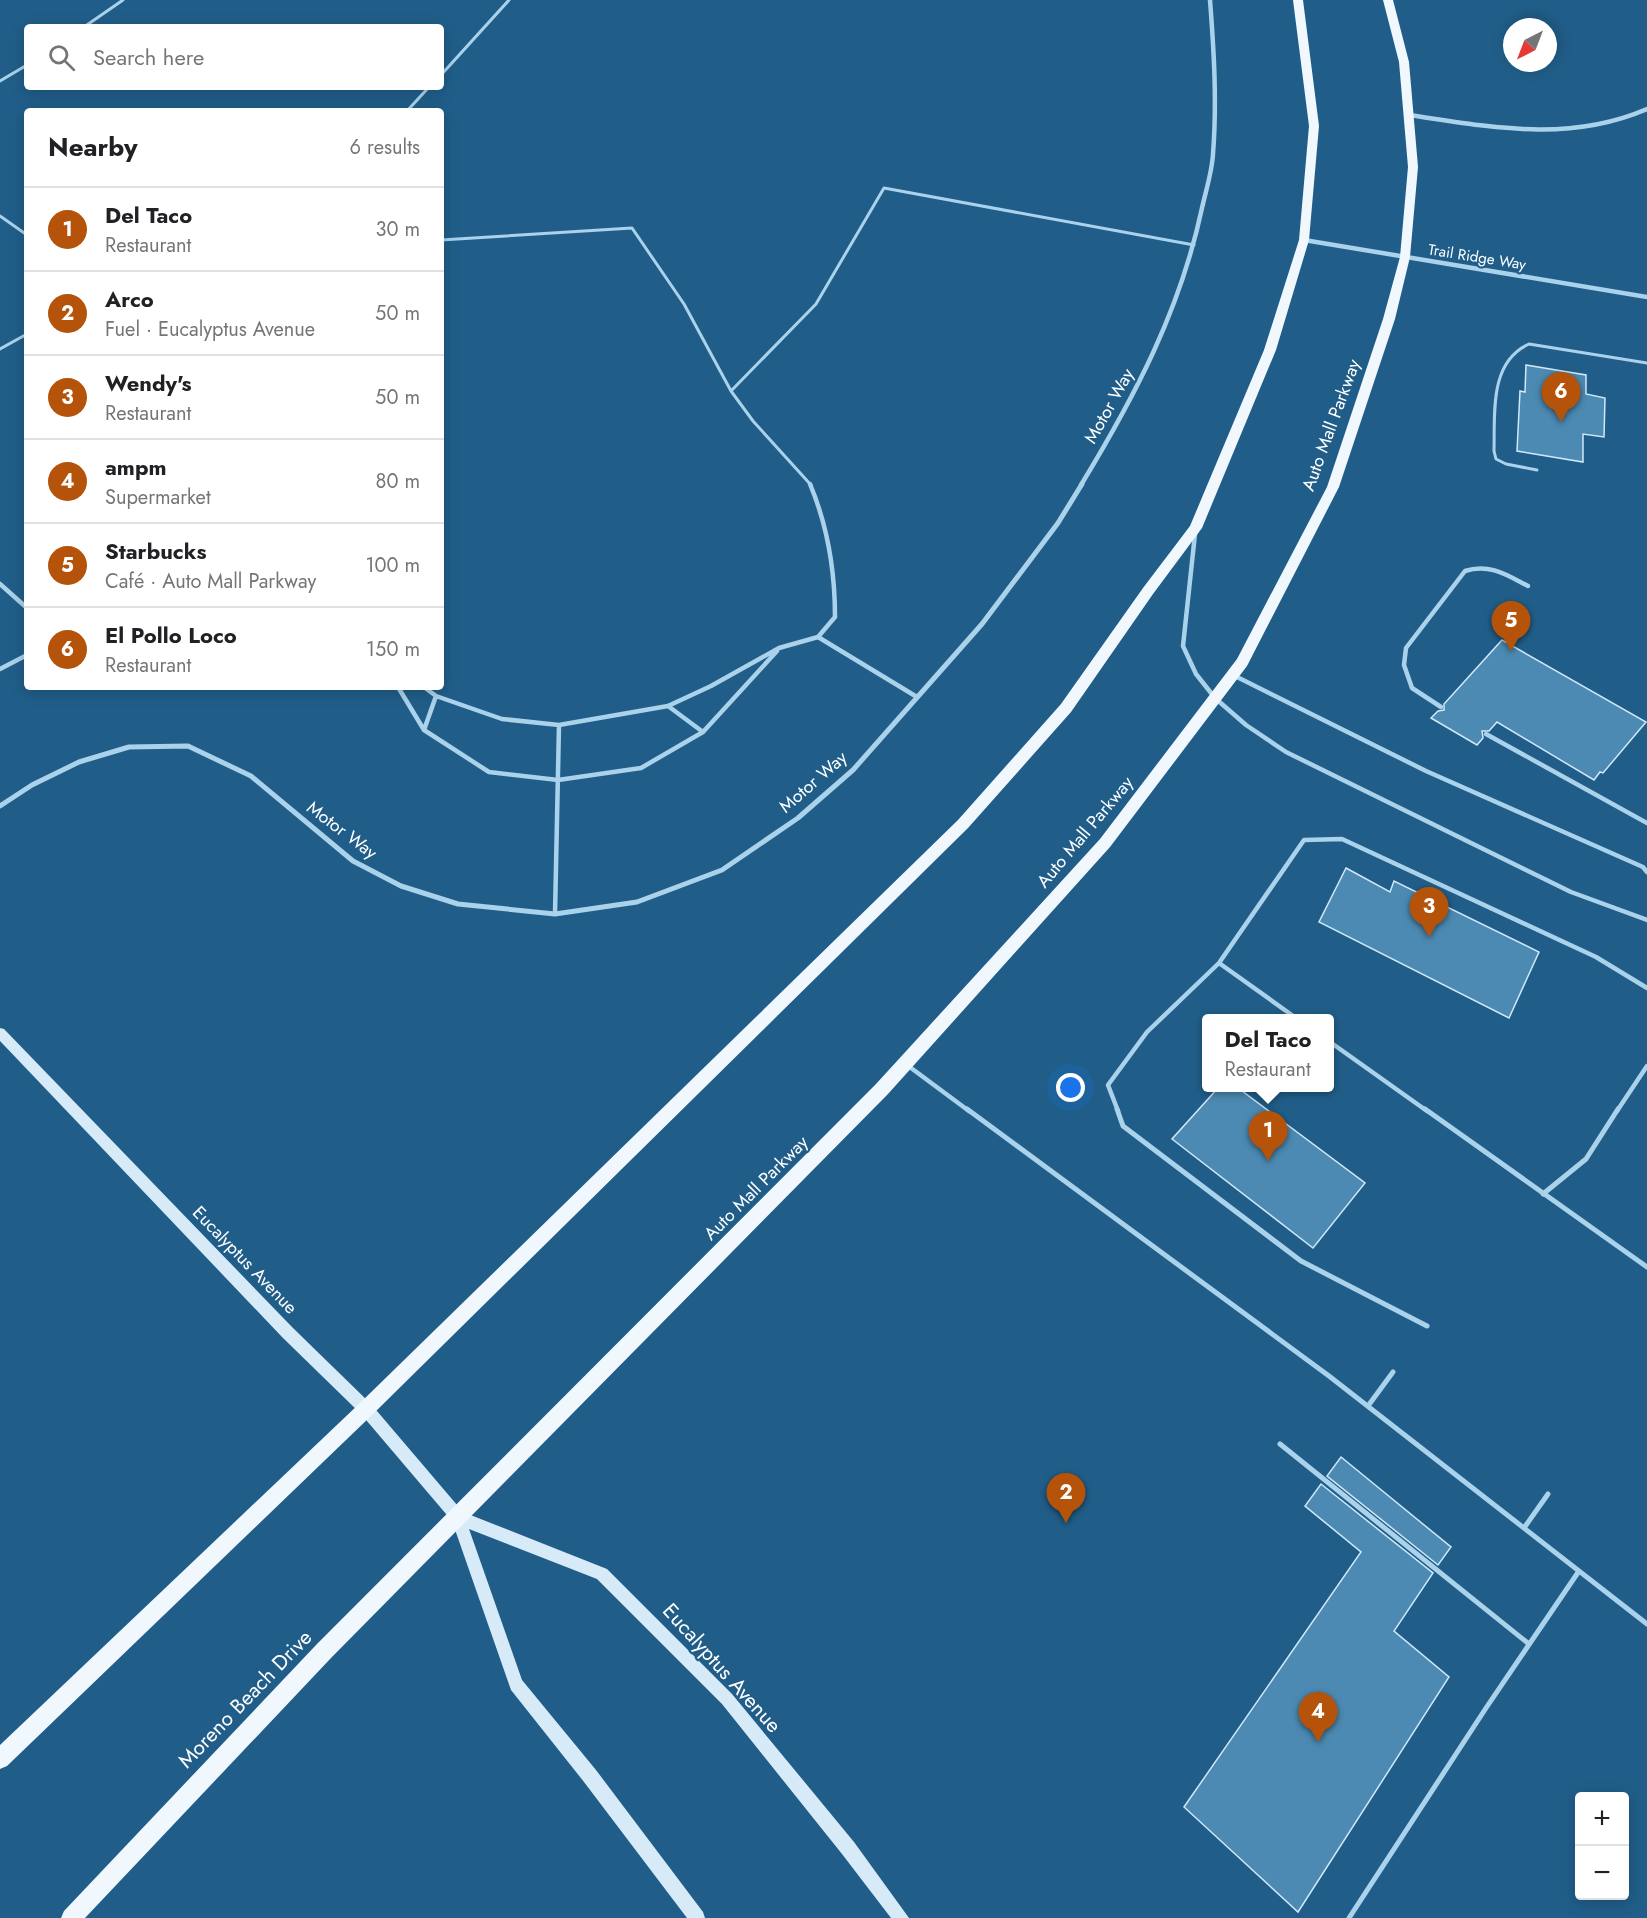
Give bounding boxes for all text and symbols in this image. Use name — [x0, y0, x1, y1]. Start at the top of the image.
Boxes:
north arrow — [1503, 18, 1557, 72]
search box — [24, 24, 444, 90]
icon: search — [45, 41, 78, 74]
text: Search here — [93, 41, 204, 73]
text: Nearby — [48, 128, 137, 166]
text: 6 results — [350, 133, 420, 162]
text: Del Taco — [105, 199, 192, 231]
text: 1 — [62, 215, 73, 244]
text: 30 m — [375, 215, 420, 244]
text: Restaurant — [105, 231, 191, 260]
street label: Trail Ridge Way — [1427, 238, 1528, 276]
text: Arco — [105, 283, 154, 315]
text: 2 — [61, 299, 74, 328]
text: 50 m — [375, 299, 420, 328]
text: Fuel · Eucalyptus Avenue — [105, 315, 315, 344]
street label: Auto Mall Parkway — [1295, 355, 1367, 495]
street label: Motor Way — [1078, 363, 1140, 448]
text: Wendy's — [105, 367, 192, 399]
pin: 6 — [1542, 372, 1580, 422]
text: 3 — [61, 383, 74, 412]
text: 50 m — [375, 383, 420, 412]
text: Restaurant — [105, 399, 191, 428]
text: ampm — [105, 451, 167, 483]
text: 4 — [61, 467, 74, 496]
text: 80 m — [375, 467, 420, 496]
text: Supermarket — [105, 483, 211, 512]
text: Starbucks — [105, 535, 206, 567]
text: 5 — [61, 551, 74, 580]
text: 100 m — [365, 551, 420, 580]
text: Café · Auto Mall Parkway — [105, 567, 316, 596]
pin: 5 — [1492, 602, 1530, 651]
text: El Pollo Loco — [105, 619, 237, 651]
text: 6 — [61, 635, 74, 664]
text: 150 m — [366, 635, 420, 664]
text: Restaurant — [105, 651, 191, 680]
street label: Motor Way — [773, 745, 853, 819]
street label: Auto Mall Parkway — [1031, 771, 1140, 893]
street label: Motor Way — [301, 795, 383, 865]
pin: 3 — [1410, 888, 1448, 937]
popup — [1202, 1014, 1334, 1092]
text: Del Taco — [1224, 1023, 1312, 1055]
text: Restaurant — [1224, 1055, 1311, 1084]
your location — [1056, 1073, 1085, 1102]
pin: 1 — [1248, 1112, 1288, 1161]
street label: Auto Mall Parkway — [698, 1130, 814, 1246]
street label: Eucalyptus Avenue — [187, 1200, 303, 1320]
pin: 2 — [1046, 1474, 1086, 1523]
street label: Eucalyptus Avenue — [656, 1597, 788, 1739]
street label: Moreno Beach Drive — [171, 1623, 319, 1775]
pin: 4 — [1298, 1692, 1338, 1742]
map controls — [1575, 1792, 1629, 1900]
button: + — [1575, 1792, 1629, 1846]
button: − — [1575, 1846, 1629, 1900]

